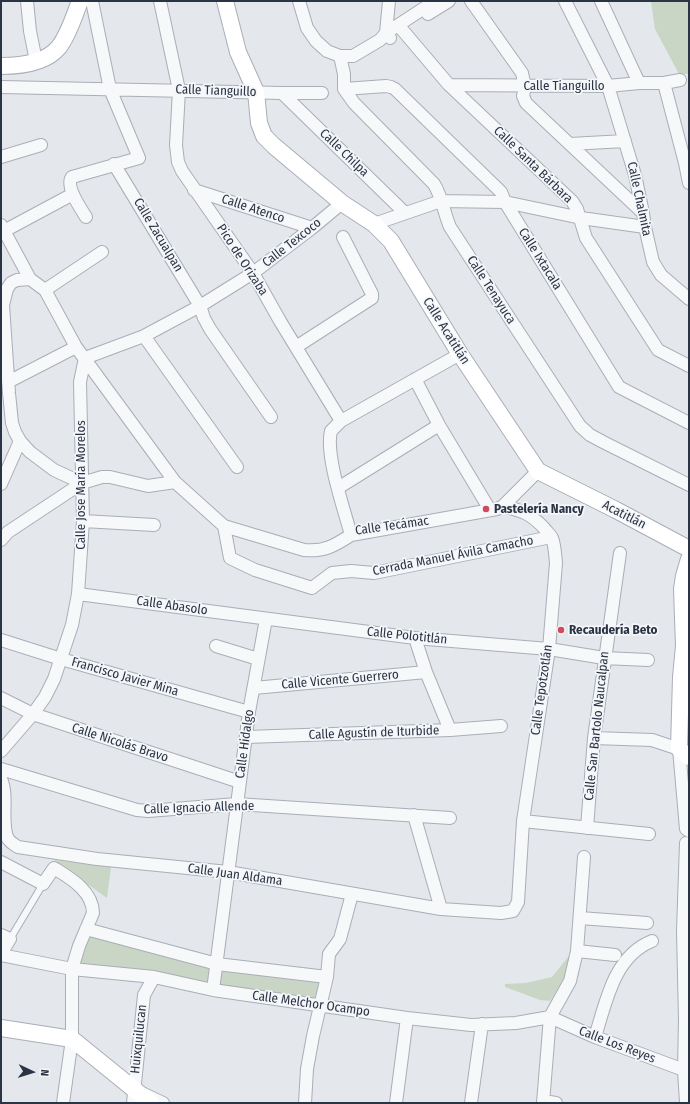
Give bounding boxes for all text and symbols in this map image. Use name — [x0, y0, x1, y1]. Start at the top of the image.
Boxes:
street label: Calle Tianguillo — [523, 78, 605, 94]
street label: Calle Tianguillo — [175, 82, 257, 100]
street label: Calle Santa Bárbara — [490, 123, 576, 207]
street label: Calle Chilpa — [316, 126, 372, 180]
street label: Calle Chalmita — [623, 160, 655, 238]
street label: Calle Atenco — [220, 191, 286, 227]
street label: Calle Zacualpan — [130, 195, 186, 275]
street label: Calle Texcoco — [259, 215, 325, 271]
street label: Pico de Orizaba — [213, 221, 271, 299]
street label: Calle Ixtacala — [515, 225, 565, 293]
street label: Calle Tenayuca — [463, 253, 519, 327]
street label: Calle Acatitlán — [419, 295, 473, 367]
street label: Calle Jose María Morelos — [73, 420, 89, 550]
street label: Acatitlán — [600, 497, 648, 533]
place label: Pastelería Nancy — [494, 501, 584, 517]
marker: Pastelería Nancy — [481, 504, 491, 514]
street label: Calle Tecámac — [354, 513, 430, 539]
street label: Cerrada Manuel Ávila Camacho — [371, 533, 535, 579]
street label: Calle Abasolo — [136, 593, 208, 619]
place label: Recaudería Beto — [569, 622, 658, 638]
street label: Calle Polotitlán — [366, 624, 448, 648]
marker: Recaudería Beto — [556, 625, 566, 635]
street label: Calle Tepotzotlán — [528, 644, 556, 736]
street label: Calle San Bartolo Naucalpan — [581, 651, 613, 801]
street label: Francisco Javier Mina — [70, 654, 180, 700]
street label: Calle Vicente Guerrero — [281, 667, 399, 693]
street label: Calle Hidalgo — [232, 708, 258, 780]
street label: Calle Nicolás Bravo — [70, 720, 170, 766]
street label: Calle Agustín de Iturbide — [308, 723, 440, 743]
street label: Calle Ignacio Allende — [143, 798, 255, 818]
street label: Calle Juan Aldama — [187, 861, 283, 889]
street label: Calle Melchor Ocampo — [251, 988, 371, 1020]
street label: Huixquilucan — [128, 1004, 150, 1074]
street label: Calle Los Reyes — [576, 1023, 658, 1067]
north arrow — [12, 1052, 52, 1092]
text: N — [38, 1069, 51, 1077]

